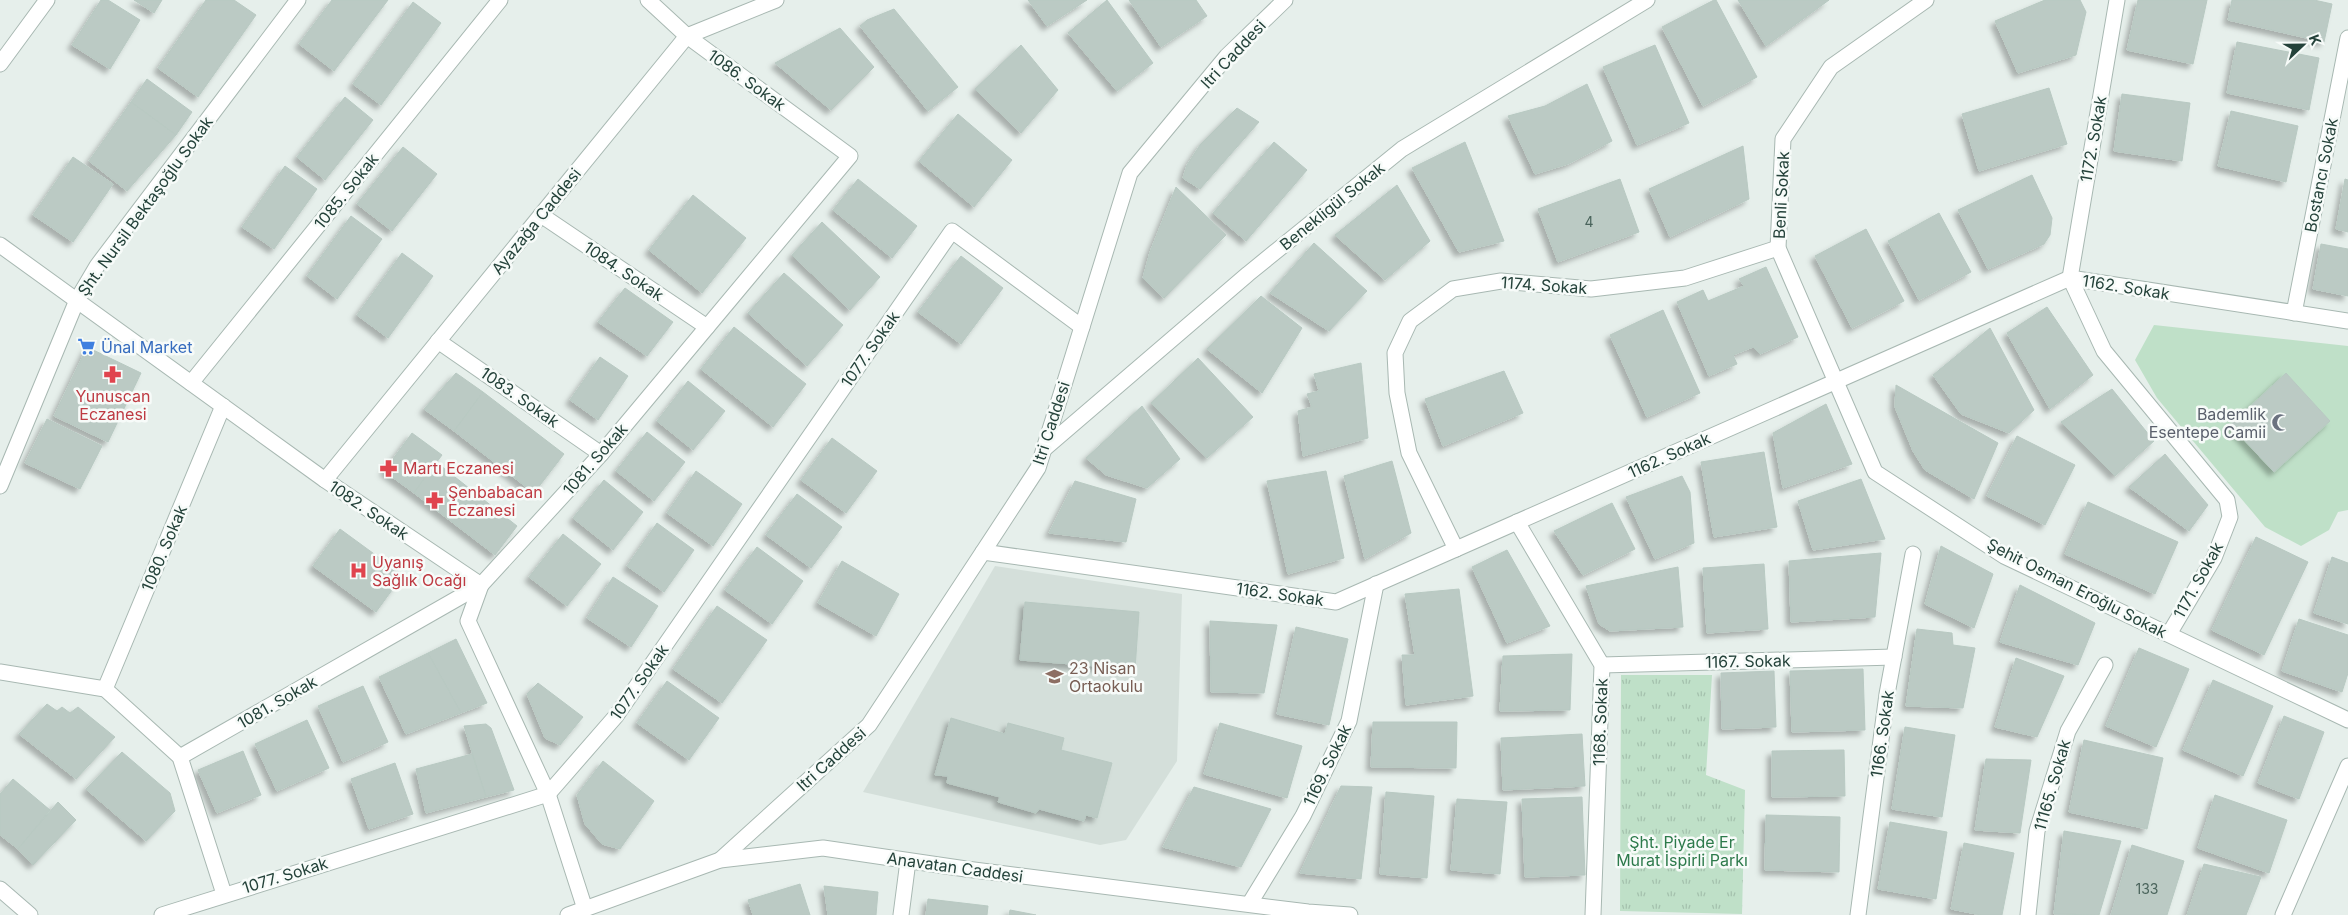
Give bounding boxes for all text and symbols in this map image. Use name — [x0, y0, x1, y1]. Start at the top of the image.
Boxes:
street label: Itri Caddesi — [1196, 16, 1270, 92]
north arrow — [2278, 20, 2328, 70]
text: K — [2306, 32, 2325, 48]
street label: 1086. Sokak — [704, 45, 790, 115]
street label: 1172. Sokak — [2076, 94, 2110, 184]
street label: Şht. Nursil Bektaşoğlu Sokak — [73, 112, 217, 300]
street label: Bostancı Sokak — [2300, 116, 2342, 234]
street label: 1085. Sokak — [309, 149, 383, 233]
street label: Benli Sokak — [1769, 150, 1793, 239]
street label: Benekligül Sokak — [1276, 157, 1389, 254]
street label: Ayazağa Caddesi — [487, 164, 585, 278]
house number: 4 — [1584, 213, 1594, 230]
street label: 1084. Sokak — [580, 237, 668, 305]
street label: 1162. Sokak — [2081, 270, 2171, 304]
street label: 1174. Sokak — [1500, 272, 1588, 298]
street label: 1077. Sokak — [837, 307, 904, 391]
supermarket icon: Ünal Market — [77, 337, 97, 357]
place label: Ünal Market — [101, 337, 192, 357]
street label: 1083. Sokak — [477, 363, 563, 432]
pharmacy icon: Yunuscan Eczanesi — [103, 365, 123, 385]
street label: Itri Caddesi — [1028, 379, 1074, 467]
place label: Yunuscan Eczanesi — [76, 386, 150, 424]
place label: Bademlik Esentepe Camii — [2149, 404, 2266, 442]
mosque icon: Bademlik Esentepe Camii — [2270, 413, 2290, 433]
street label: 1081. Sokak — [558, 419, 632, 499]
street label: 1162. Sokak — [1625, 428, 1714, 482]
pharmacy icon: Martı Eczanesi — [379, 458, 399, 478]
place label: Martı Eczanesi — [403, 458, 514, 478]
street label: 1082. Sokak — [325, 476, 413, 544]
place label: Şenbabacan Eczanesi — [448, 482, 543, 520]
pharmacy icon: Şenbabacan Eczanesi — [424, 491, 444, 511]
street label: 1080. Sokak — [137, 502, 191, 594]
street label: Şehit Osman Eroğlu Sokak — [1984, 534, 2171, 642]
street label: 1171. Sokak — [2169, 538, 2227, 622]
place label: Uyanış Sağlık Ocağı — [372, 552, 466, 590]
hospital icon: Uyanış Sağlık Ocağı — [348, 561, 368, 581]
street label: 1162. Sokak — [1235, 578, 1325, 610]
street label: 1077. Sokak — [606, 640, 673, 724]
street label: 1167. Sokak — [1705, 650, 1791, 672]
place label: 23 Nisan Ortaokulu — [1069, 658, 1143, 696]
school or university icon: 23 Nisan Ortaokulu — [1045, 667, 1065, 687]
street label: 1081. Sokak — [234, 671, 321, 733]
street label: 1168. Sokak — [1588, 677, 1612, 766]
street label: 1166. Sokak — [1866, 689, 1898, 779]
street label: 1169. Sokak — [1299, 721, 1355, 809]
street label: Itri Caddesi — [792, 723, 870, 795]
street label: 11165. Sokak — [2029, 737, 2075, 833]
park label: Şht. Piyade Er Murat İspirli Parkı — [1616, 832, 1748, 870]
street label: Anavatan Caddesi — [886, 848, 1024, 886]
street label: 1077. Sokak — [240, 852, 330, 897]
house number: 133 — [2136, 880, 2159, 897]

